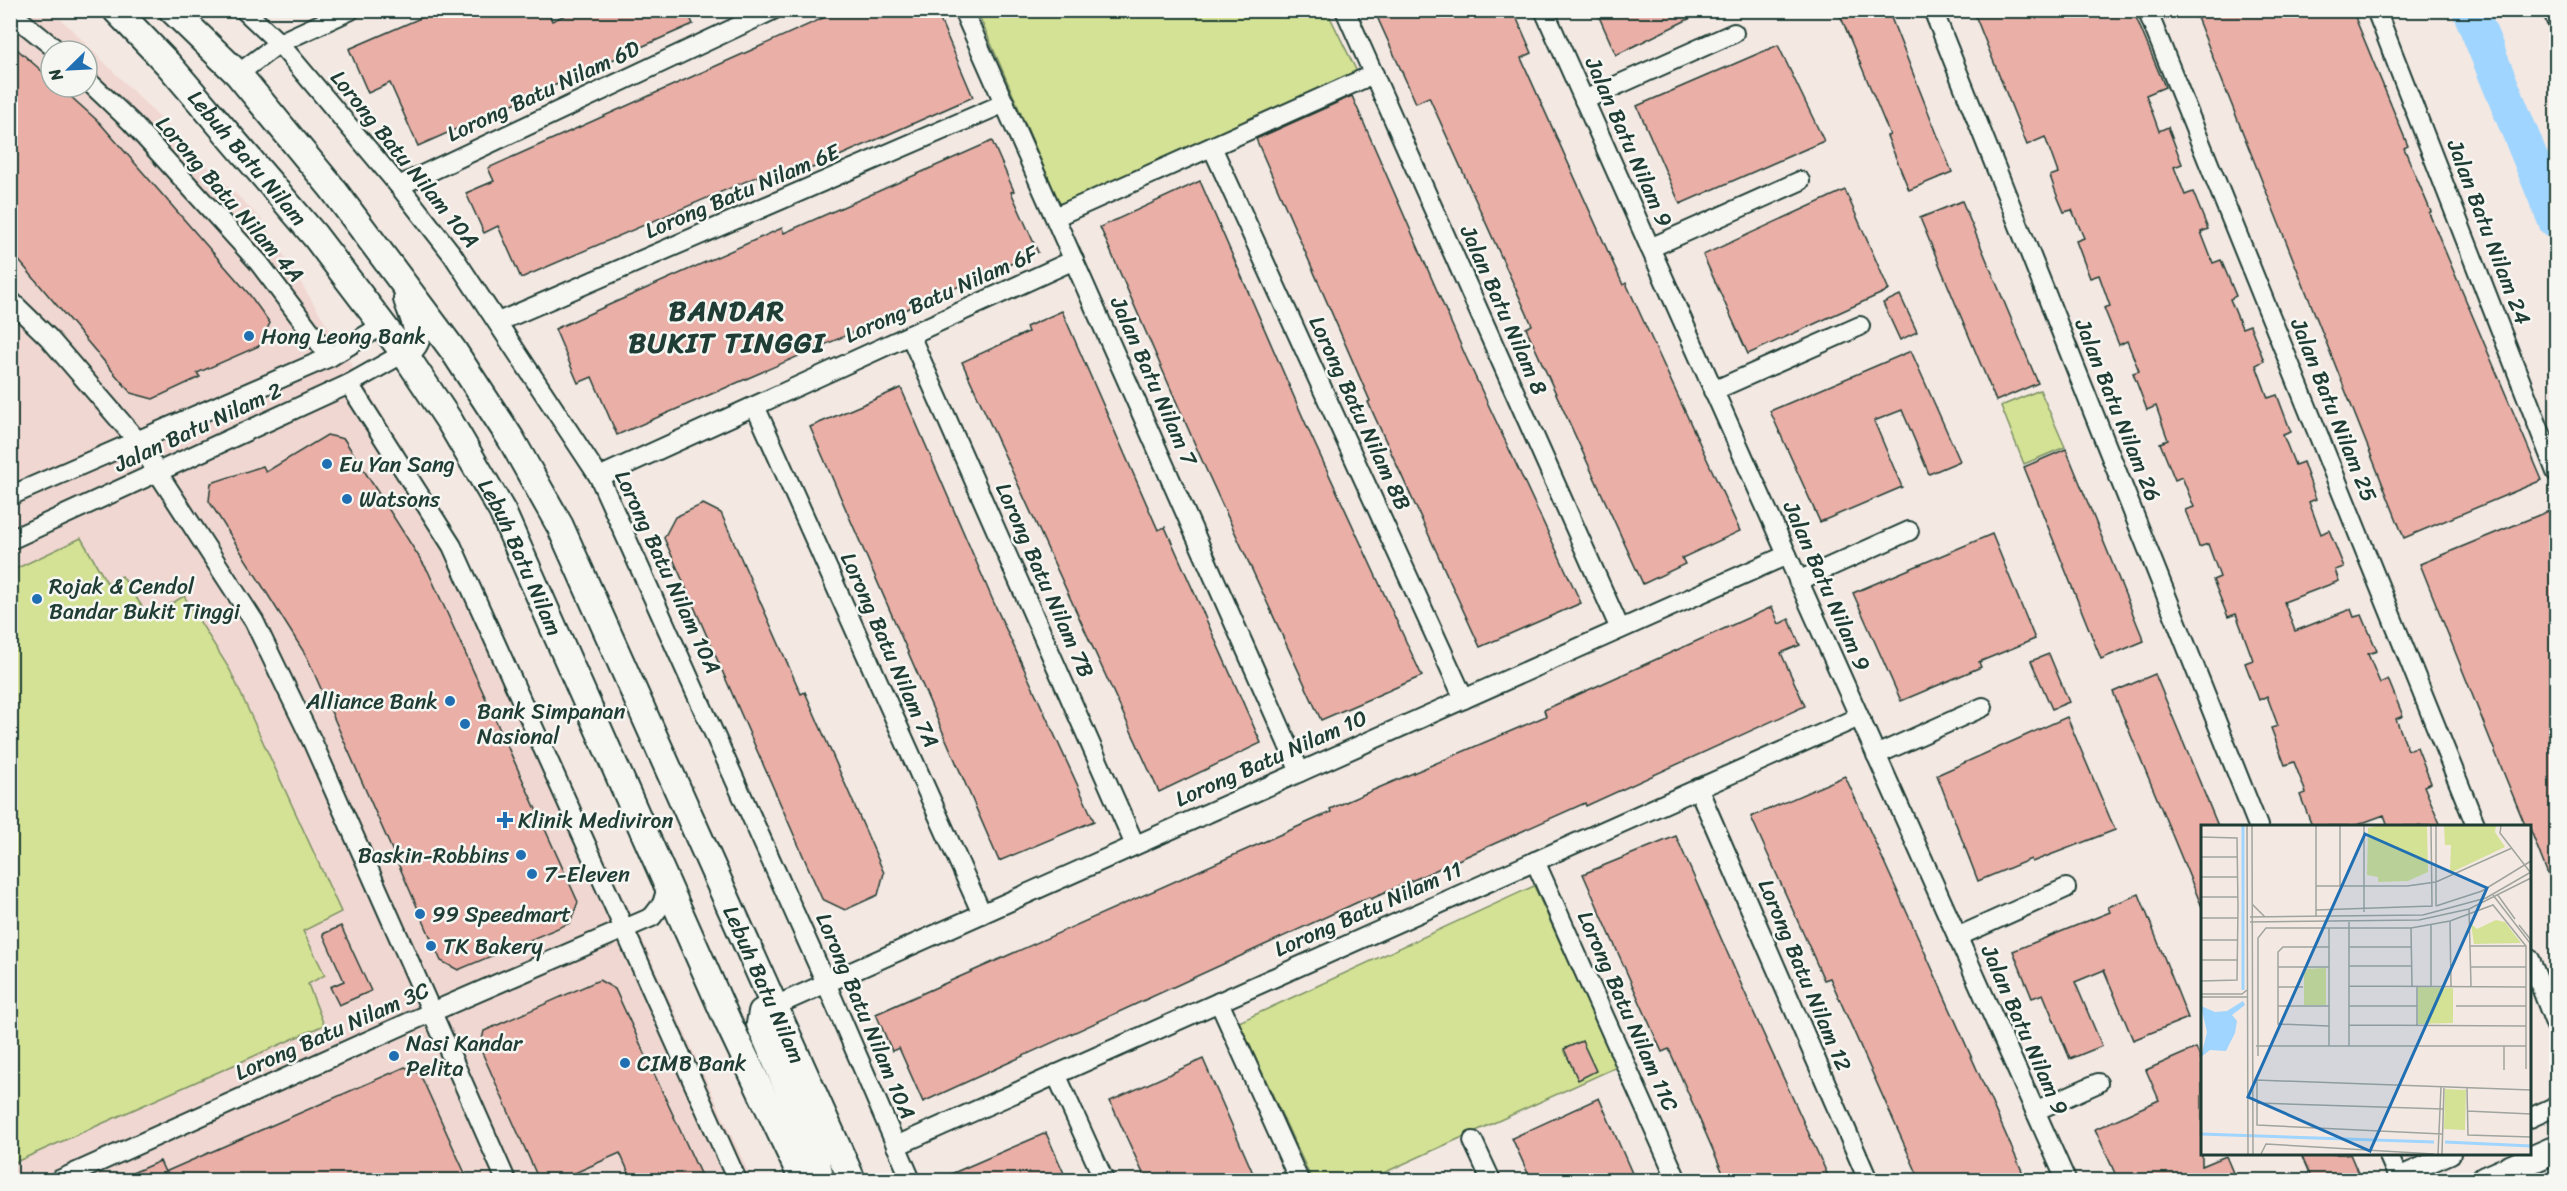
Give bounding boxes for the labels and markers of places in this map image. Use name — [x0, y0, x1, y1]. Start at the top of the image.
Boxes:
place label: Hong Leong Bank — [261, 317, 426, 356]
marker: Hong Leong Bank — [242, 329, 256, 343]
place label: Eu Yan Sang — [339, 445, 455, 484]
marker: Eu Yan Sang — [320, 457, 334, 471]
place label: Watsons — [359, 480, 441, 519]
marker: Watsons — [340, 492, 354, 506]
place label: Rojak & Cendol Bandar Bukit Tinggi — [49, 567, 241, 631]
marker: Rojak & Cendol Bandar Bukit Tinggi — [30, 592, 44, 606]
place label: Alliance Bank — [305, 682, 438, 721]
place label: Bank Simpanan Nasional — [477, 692, 626, 756]
marker: Alliance Bank — [443, 694, 457, 708]
marker: Bank Simpanan Nasional — [458, 717, 472, 731]
place label: Klinik Mediviron — [518, 801, 673, 840]
marker: Klinik Mediviron — [496, 811, 514, 829]
place label: Baskin-Robbins — [358, 836, 510, 875]
marker: Baskin-Robbins — [514, 848, 528, 862]
place label: 7-Eleven — [544, 855, 630, 894]
marker: 7-Eleven — [525, 867, 539, 881]
place label: 99 Speedmart — [432, 895, 571, 934]
marker: 99 Speedmart — [413, 907, 427, 921]
place label: TK Bakery — [443, 927, 543, 966]
marker: TK Bakery — [424, 939, 438, 953]
place label: Nasi Kandar Pelita — [406, 1024, 524, 1088]
place label: CIMB Bank — [637, 1044, 747, 1083]
marker: Nasi Kandar Pelita — [387, 1049, 401, 1063]
marker: CIMB Bank — [618, 1056, 632, 1070]

